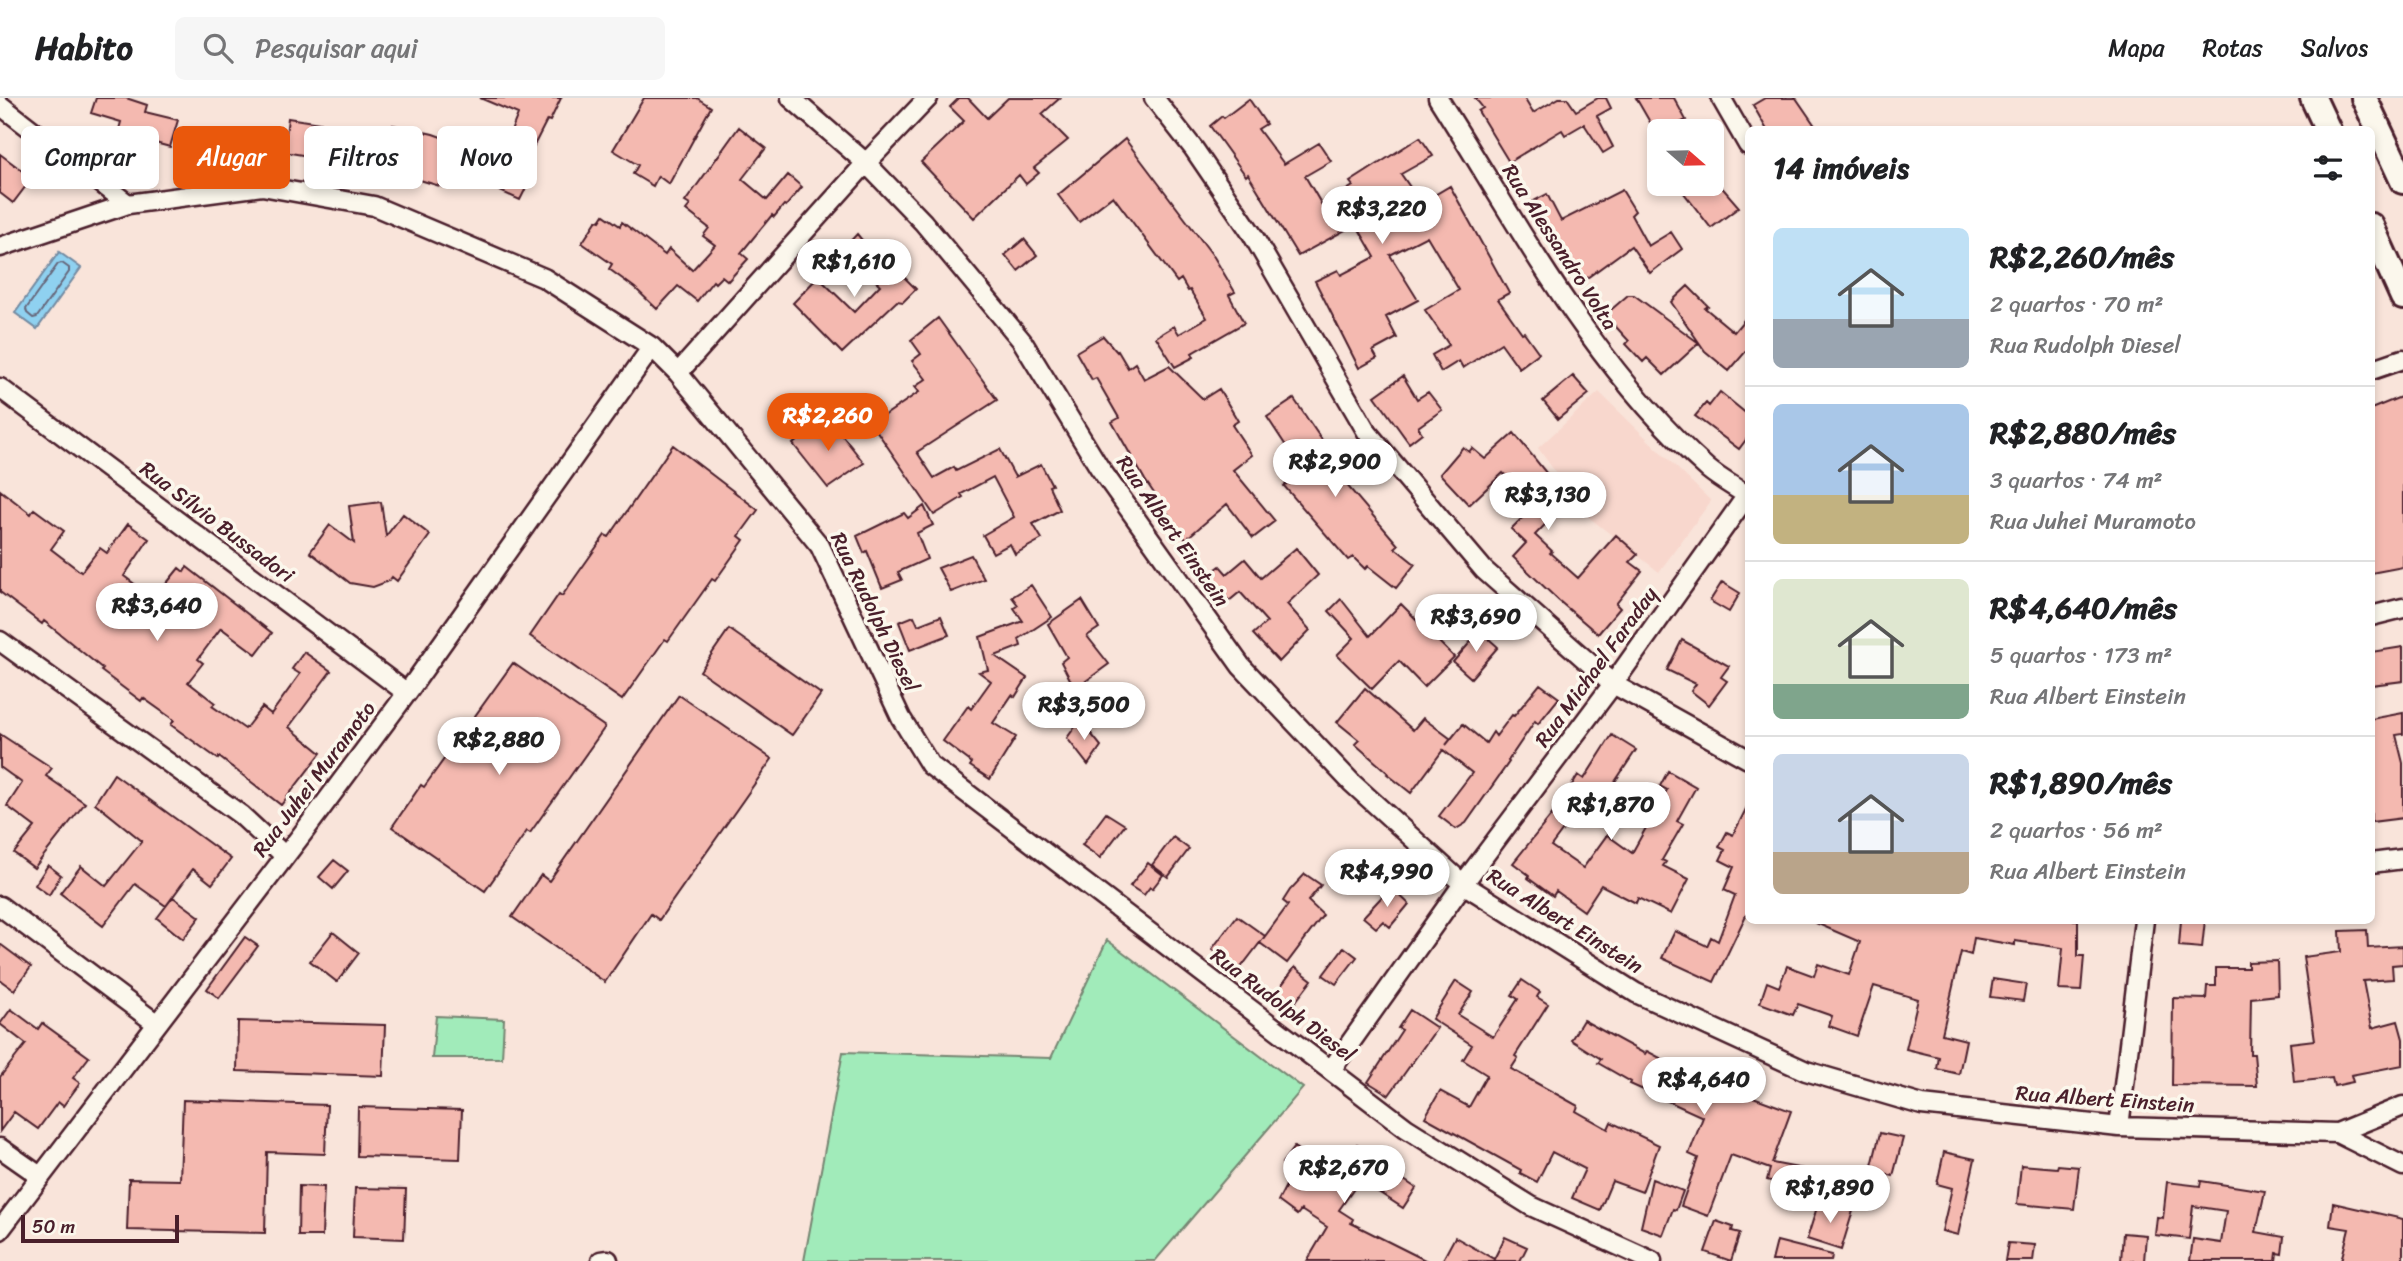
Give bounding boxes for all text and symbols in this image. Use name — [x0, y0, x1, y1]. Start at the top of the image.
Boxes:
search box — [175, 17, 665, 80]
text: Habito — [35, 19, 133, 77]
text: Pesquisar aqui — [255, 25, 418, 71]
text: Mapa — [2108, 27, 2165, 69]
text: Rotas — [2203, 27, 2263, 69]
text: Salvos — [2301, 27, 2368, 69]
icon: search — [199, 29, 237, 67]
north arrow — [1647, 119, 1724, 196]
map controls — [1647, 119, 1724, 196]
chip: Comprar — [21, 126, 159, 189]
chip: Alugar — [173, 126, 290, 189]
chip: Filtros — [304, 126, 423, 189]
chip: Novo — [437, 126, 537, 189]
text: 14 imóveis — [1773, 141, 1909, 195]
icon: filters — [2309, 149, 2347, 187]
street label: Rua Alessandro Volta — [1492, 156, 1629, 338]
pin: R$3,220 — [1317, 186, 1447, 246]
text: R$3,220 — [1337, 188, 1427, 229]
text: R$2,260/mês — [1990, 230, 2174, 284]
pin: R$1,610 — [789, 240, 919, 299]
text: R$1,610 — [813, 241, 895, 282]
icon: home — [1829, 256, 1913, 340]
text: 2 quartos · 70 m² — [1990, 284, 2163, 325]
text: Rua Rudolph Diesel — [1990, 325, 2181, 366]
pin: R$2,260 — [763, 394, 893, 453]
text: R$2,260 — [783, 395, 873, 436]
text: R$2,880/mês — [1990, 406, 2176, 460]
icon: home — [1829, 432, 1913, 516]
pin: R$2,900 — [1270, 440, 1400, 499]
text: R$2,900 — [1289, 441, 1381, 482]
street label: Rua Albert Einstein — [1106, 447, 1240, 615]
street label: Rua Sílvio Bussadori — [131, 451, 304, 594]
text: 3 quartos · 74 m² — [1990, 460, 2163, 501]
pin: R$3,130 — [1483, 472, 1613, 532]
text: R$3,130 — [1505, 474, 1591, 515]
text: Rua Juhei Muramoto — [1990, 501, 2196, 542]
street label: Rua Rudolph Diesel — [820, 525, 931, 700]
street label: Rua Michael Faraday — [1524, 578, 1668, 756]
text: R$4,640/mês — [1990, 581, 2177, 635]
pin: R$3,640 — [92, 584, 222, 643]
text: R$3,640 — [112, 585, 202, 626]
pin: R$3,690 — [1411, 594, 1541, 654]
text: R$3,690 — [1431, 596, 1521, 637]
icon: home — [1829, 607, 1913, 691]
text: 5 quartos · 173 m² — [1990, 635, 2172, 676]
text: Rua Albert Einstein — [1990, 676, 2186, 717]
pin: R$3,500 — [1019, 682, 1149, 742]
text: R$3,500 — [1038, 684, 1130, 725]
street label: Rua Juhei Muramoto — [242, 693, 386, 865]
pin: R$2,880 — [434, 718, 564, 777]
text: R$2,880 — [453, 719, 545, 760]
text: R$1,890/mês — [1990, 756, 2172, 810]
pin: R$1,870 — [1546, 782, 1676, 842]
icon: home — [1829, 782, 1913, 866]
text: R$1,870 — [1567, 784, 1655, 825]
text: 2 quartos · 56 m² — [1990, 810, 2163, 851]
pin: R$4,990 — [1322, 850, 1452, 909]
text: R$4,990 — [1341, 851, 1433, 892]
text: Rua Albert Einstein — [1990, 851, 2186, 892]
street label: Rua Albert Einstein — [1479, 858, 1651, 984]
street label: Rua Rudolph Diesel — [1202, 937, 1365, 1073]
pin: R$4,640 — [1639, 1058, 1769, 1117]
text: R$4,640 — [1658, 1059, 1750, 1100]
street label: Rua Albert Einstein — [2014, 1074, 2196, 1124]
pin: R$2,670 — [1279, 1146, 1409, 1205]
text: R$2,670 — [1299, 1147, 1389, 1188]
pin: R$1,890 — [1765, 1166, 1895, 1225]
text: R$1,890 — [1786, 1167, 1874, 1208]
text: 50 m — [32, 1210, 75, 1243]
scale bar — [21, 1212, 178, 1244]

